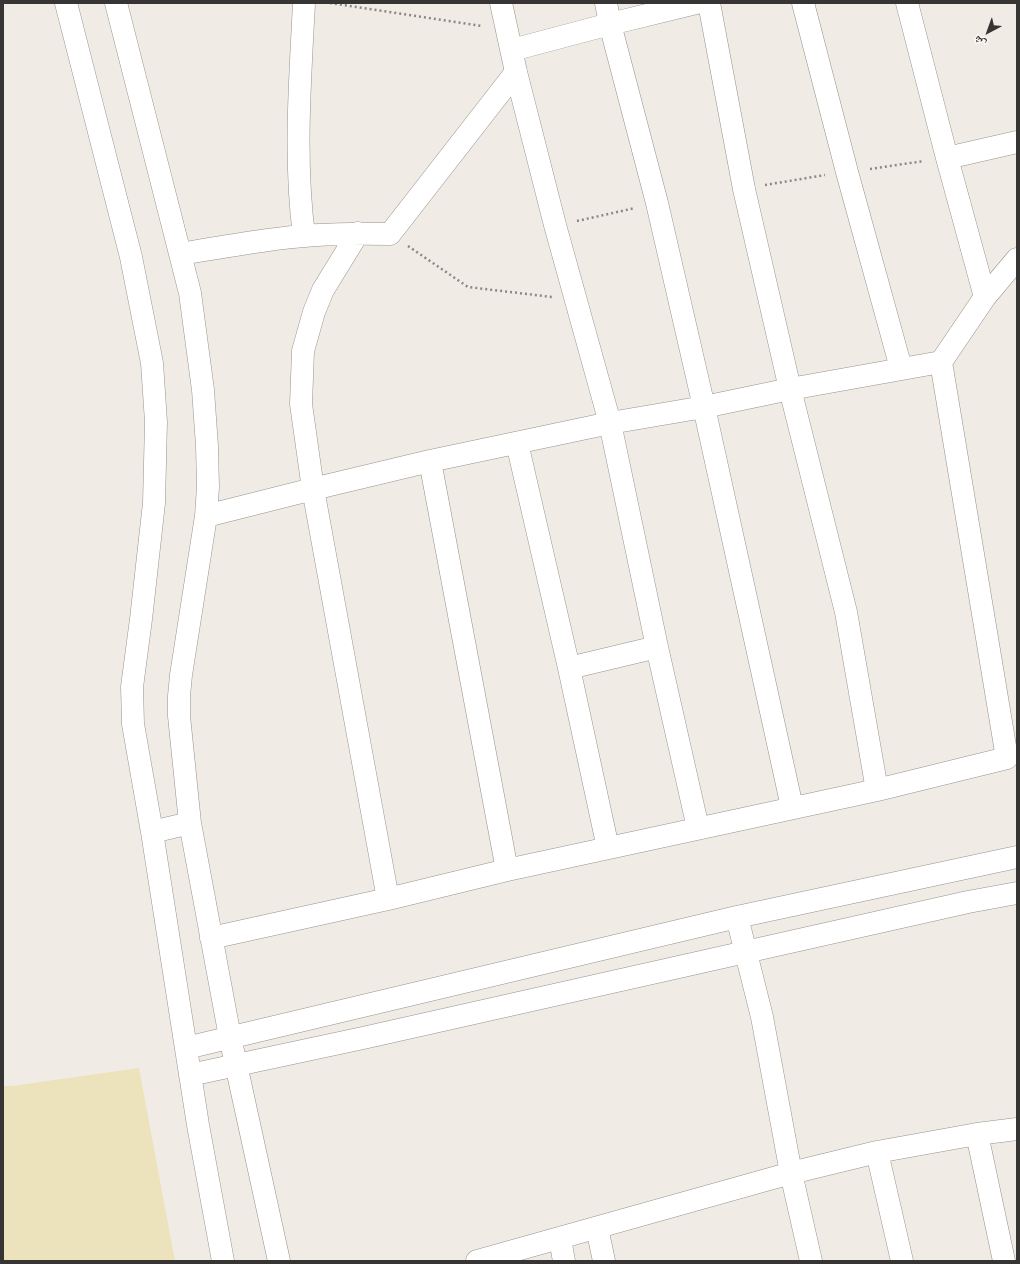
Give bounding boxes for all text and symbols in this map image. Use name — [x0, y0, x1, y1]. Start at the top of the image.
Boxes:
north arrow — [968, 12, 1008, 52]
text: ش — [971, 33, 988, 50]

